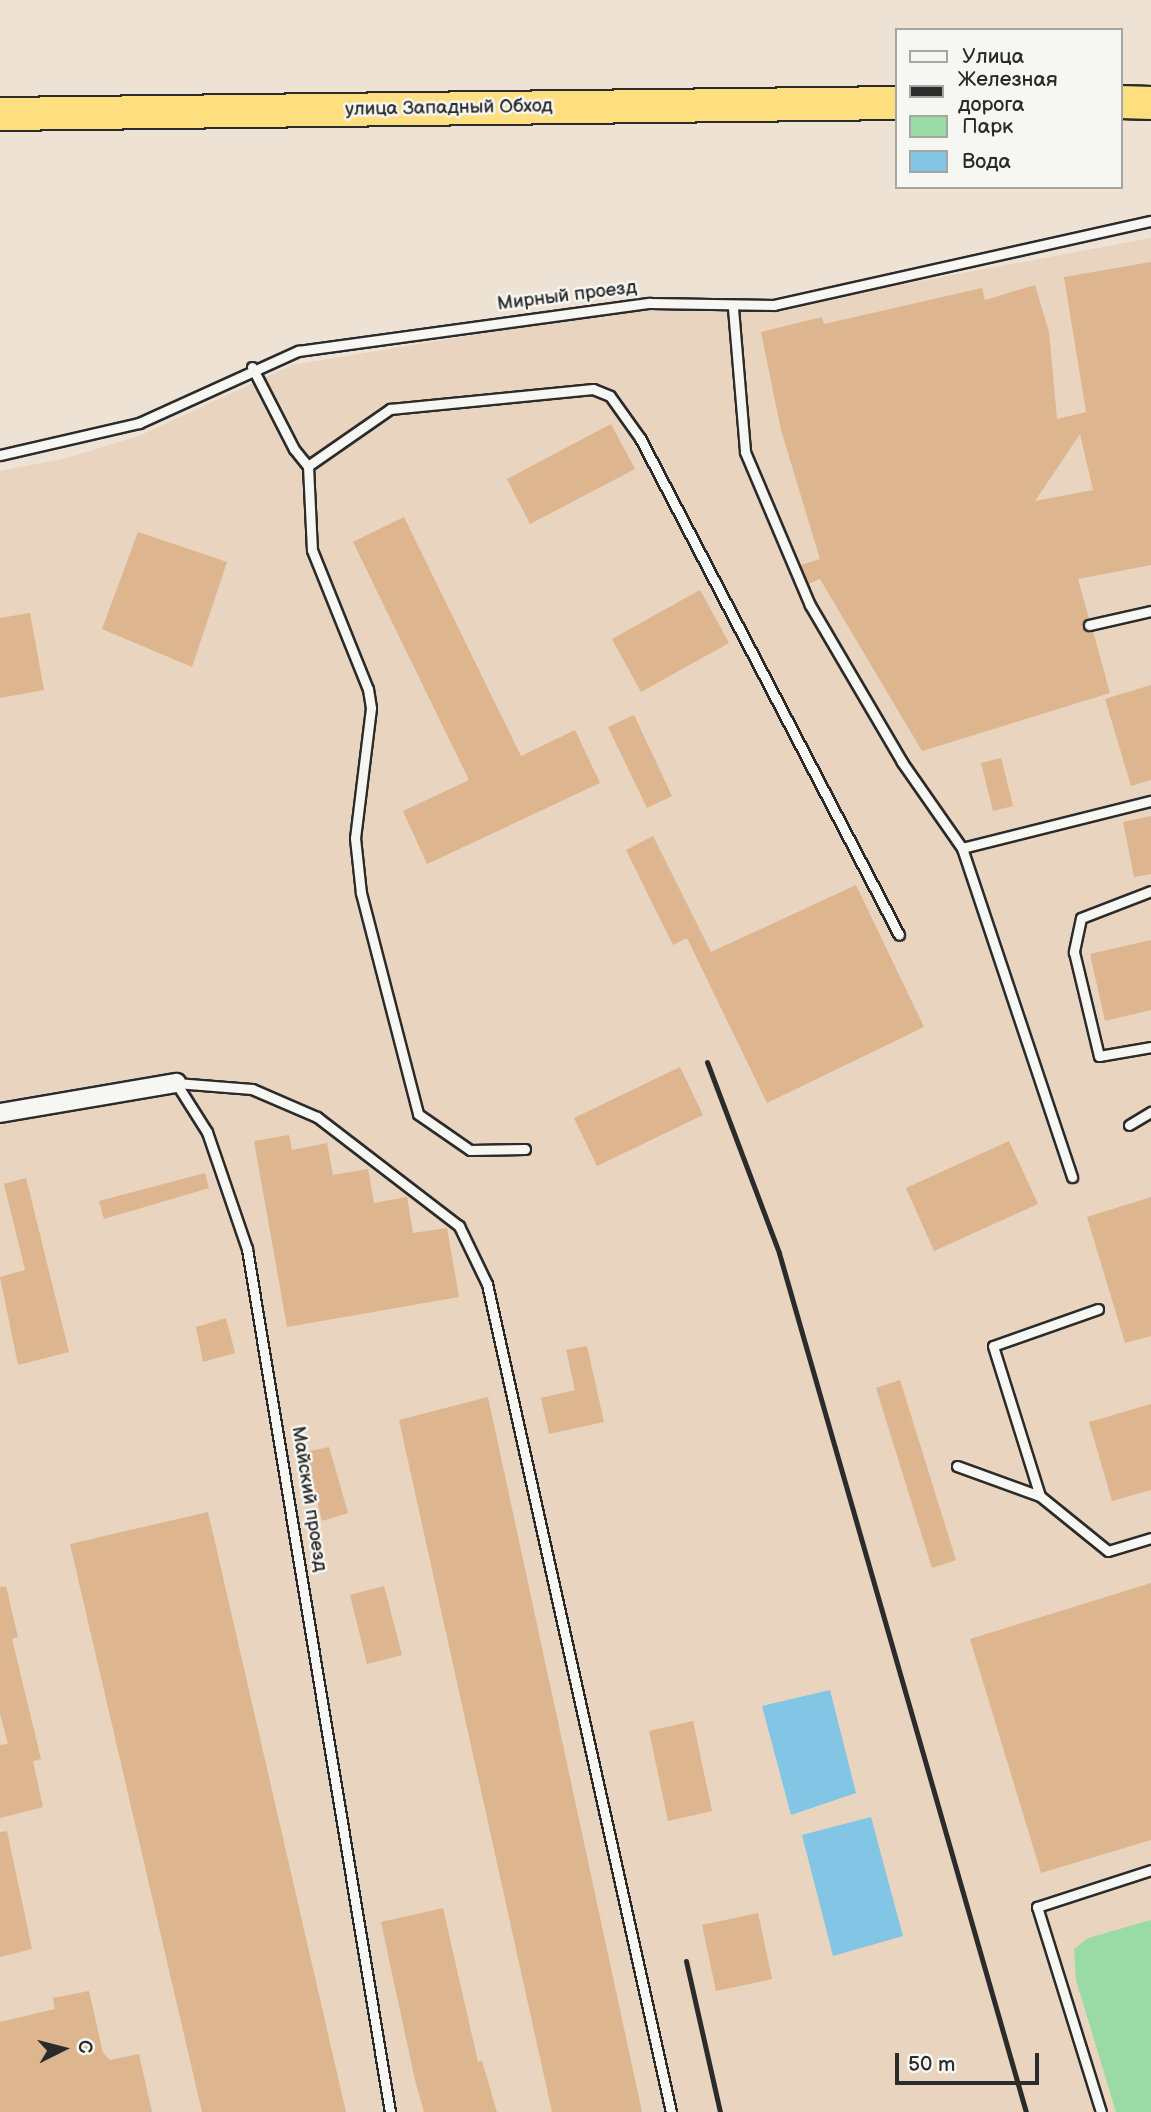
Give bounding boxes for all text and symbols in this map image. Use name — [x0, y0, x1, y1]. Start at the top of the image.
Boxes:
legend — [895, 28, 1123, 189]
text: Улица — [962, 44, 1024, 69]
text: Железная дорога — [958, 67, 1058, 117]
street label: улица Западный Обход — [345, 95, 553, 121]
text: Парк — [962, 114, 1013, 139]
text: Вода — [962, 149, 1011, 174]
street label: Мирный проезд — [496, 276, 638, 316]
street label: Майский проезд — [286, 1425, 332, 1573]
north arrow — [28, 2014, 98, 2084]
scale bar — [899, 2038, 1042, 2082]
text: С — [72, 2039, 97, 2055]
text: 50 m — [908, 2052, 955, 2077]

